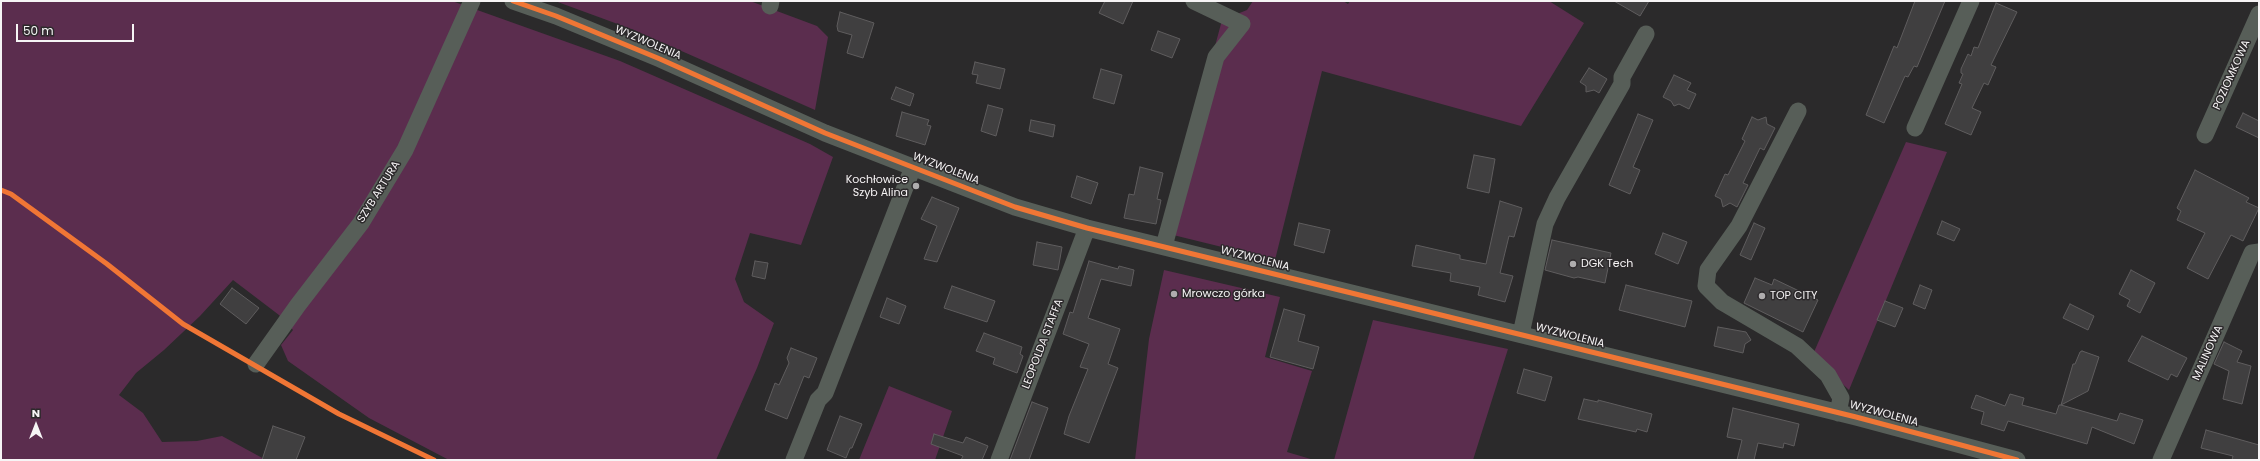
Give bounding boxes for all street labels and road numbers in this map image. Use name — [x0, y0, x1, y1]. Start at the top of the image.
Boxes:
street label: WYZWOLENIA — [613, 23, 683, 63]
street label: POZIOMKOWA — [2211, 38, 2253, 112]
street label: WYZWOLENIA — [911, 150, 981, 188]
street label: SZYB ARTURA — [355, 159, 403, 225]
street label: WYZWOLENIA — [1219, 244, 1291, 274]
street label: LEOPOLDA STAFFA — [1020, 297, 1066, 391]
street label: WYZWOLENIA — [1534, 321, 1606, 351]
street label: MALINOWA — [2190, 323, 2226, 383]
street label: WYZWOLENIA — [1848, 398, 1920, 430]

